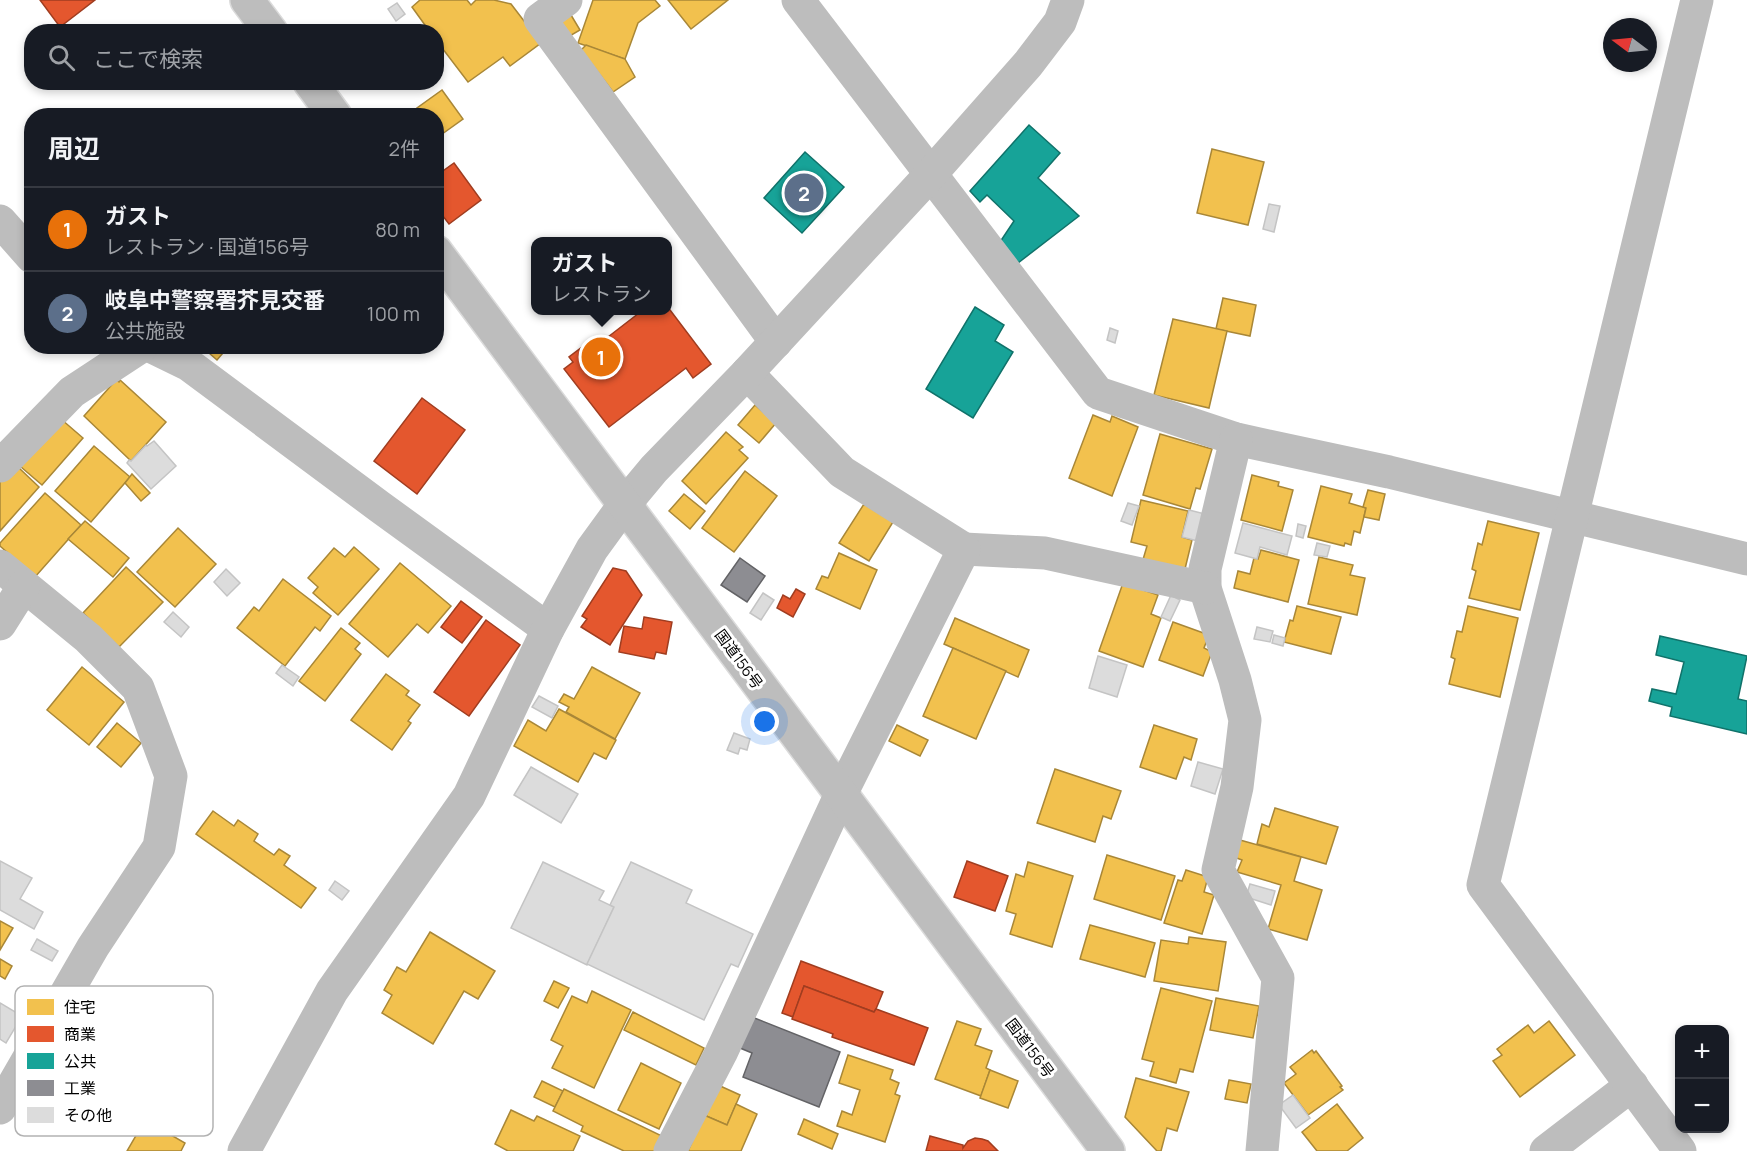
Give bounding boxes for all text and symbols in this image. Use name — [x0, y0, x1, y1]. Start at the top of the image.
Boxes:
north arrow — [1603, 18, 1657, 72]
search box — [24, 24, 444, 90]
icon: search — [45, 41, 78, 74]
text: ここで検索 — [93, 44, 203, 74]
text: 周辺 — [48, 130, 100, 166]
text: 2件 — [389, 135, 420, 162]
pin: 2 — [784, 170, 824, 216]
text: ガスト — [105, 201, 171, 231]
text: 1 — [63, 216, 72, 243]
text: 80 m — [375, 216, 420, 243]
text: レストラン · 国道156号 — [105, 233, 309, 260]
popup — [531, 237, 672, 315]
text: ガスト — [552, 248, 618, 278]
text: レストラン — [552, 280, 652, 307]
text: 岐阜中警察署芥見交番 — [105, 285, 325, 315]
text: 2 — [62, 300, 73, 327]
text: 100 m — [367, 300, 420, 327]
text: 公共施設 — [105, 317, 185, 344]
pin: 1 — [582, 334, 620, 380]
street label: 国道156号 — [710, 625, 768, 693]
your location — [750, 707, 779, 736]
legend — [15, 986, 213, 1136]
text: 住宅 — [64, 996, 96, 1018]
street label: 国道156号 — [1001, 1014, 1059, 1082]
text: 商業 — [64, 1023, 96, 1045]
map controls — [1675, 1025, 1729, 1133]
button: + — [1675, 1025, 1729, 1079]
text: 公共 — [64, 1050, 96, 1072]
text: 工業 — [64, 1077, 96, 1099]
button: − — [1675, 1079, 1729, 1133]
text: その他 — [64, 1104, 112, 1126]

